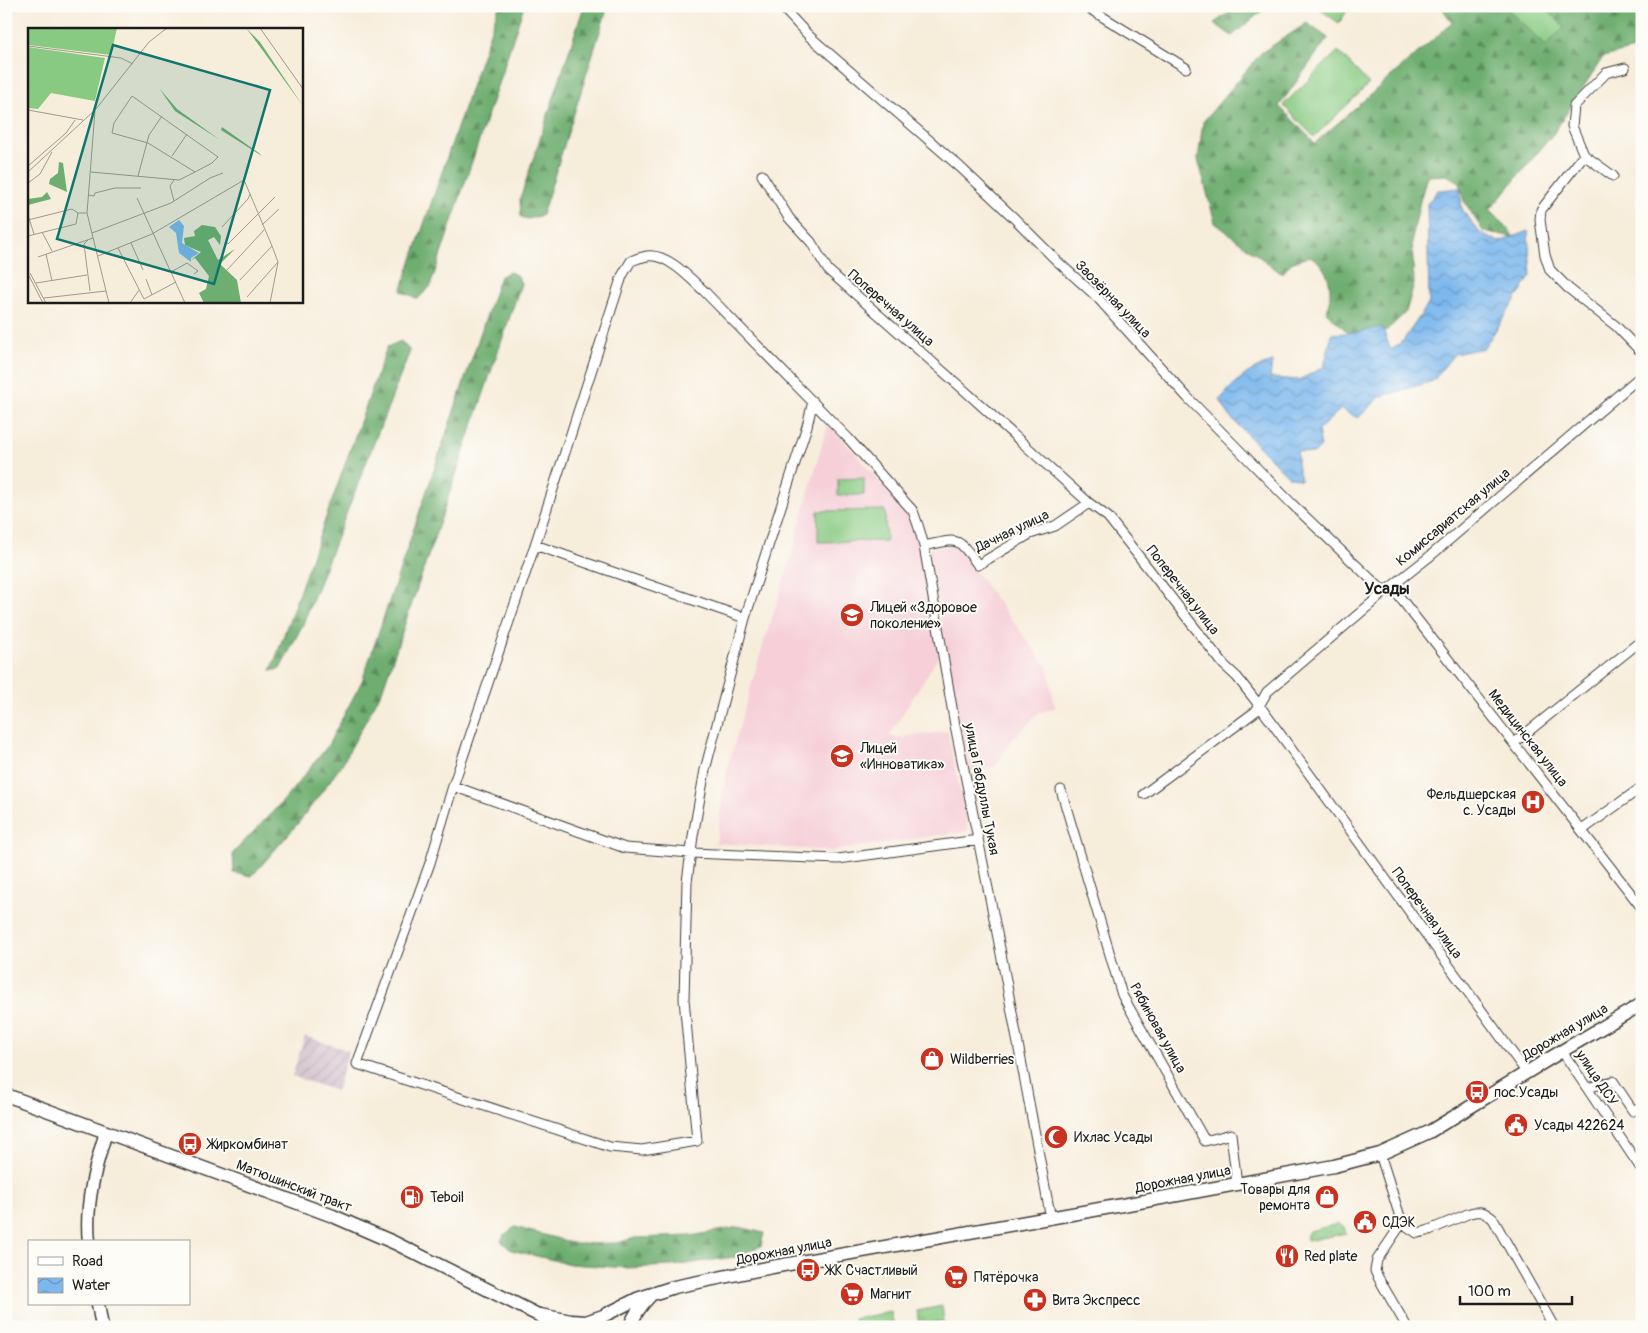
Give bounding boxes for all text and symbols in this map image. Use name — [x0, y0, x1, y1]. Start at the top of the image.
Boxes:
inset map — [28, 28, 302, 302]
street label: Заозёрная улица — [1072, 257, 1154, 341]
street label: Поперечная улица — [844, 266, 938, 350]
street label: Комиссариатская улица — [1393, 464, 1513, 570]
street label: Дачная улица — [971, 506, 1052, 557]
street label: Поперечная улица — [1143, 542, 1223, 638]
district label: Усады — [1364, 579, 1410, 599]
place label: Лицей «Здоровое поколение» — [869, 599, 977, 632]
school or university icon: Лицей «Здоровое поколение» — [839, 602, 865, 628]
street label: Медицинская улица — [1485, 686, 1571, 790]
street label: улица Габдуллы Тукая — [961, 721, 1003, 856]
place label: Лицей «Инноватика» — [859, 740, 944, 773]
school or university icon: Лицей «Инноватика» — [829, 743, 855, 769]
place label: Фельдшерская с. Усады — [1427, 786, 1516, 819]
hospital icon: Фельдшерская с. Усады — [1520, 789, 1546, 815]
street label: Поперечная улица — [1388, 864, 1466, 962]
street label: Рябиновая улица — [1126, 980, 1190, 1076]
street label: Дорожная улица — [1518, 1000, 1611, 1065]
shop icon: Wildberries — [919, 1046, 945, 1072]
street label: улица ДСУ — [1572, 1046, 1622, 1110]
place label: Wildberries — [950, 1051, 1015, 1068]
bus stop icon: пос.Усады — [1464, 1079, 1490, 1105]
place label: пос.Усады — [1494, 1084, 1558, 1101]
public building icon: Усады 422624 — [1503, 1112, 1529, 1138]
place label: Усады 422624 — [1534, 1117, 1624, 1134]
mosque icon: Ихлас Усады — [1043, 1124, 1069, 1150]
place label: Ихлас Усады — [1074, 1129, 1153, 1146]
bus stop icon: Жиркомбинат — [177, 1131, 203, 1157]
place label: Жиркомбинат — [206, 1136, 288, 1153]
street label: Матюшинский тракт — [234, 1156, 354, 1216]
street label: Дорожная улица — [1133, 1161, 1232, 1197]
place label: Товары для ремонта — [1240, 1181, 1310, 1214]
fuel station icon: Teboil — [399, 1184, 425, 1210]
shop icon: Товары для ремонта — [1314, 1184, 1340, 1210]
place label: Teboil — [430, 1189, 464, 1206]
public building icon: СДЭК — [1352, 1209, 1378, 1235]
place label: СДЭК — [1382, 1214, 1416, 1231]
street label: Дорожная улица — [734, 1233, 833, 1269]
legend — [28, 1240, 190, 1306]
restaurant icon: Red plate — [1274, 1243, 1300, 1269]
place label: Red plate — [1304, 1248, 1358, 1265]
text: Road — [72, 1252, 103, 1271]
bus stop icon: ЖК Счастливый — [795, 1257, 821, 1283]
place label: ЖК Счастливый — [824, 1262, 918, 1279]
supermarket icon: Пятёрочка — [943, 1264, 969, 1290]
place label: Пятёрочка — [974, 1269, 1038, 1286]
scale bar — [1460, 1273, 1573, 1305]
text: Water — [72, 1276, 111, 1295]
supermarket icon: Магнит — [839, 1281, 865, 1307]
text: 100 m — [1468, 1282, 1511, 1301]
place label: Магнит — [870, 1286, 912, 1303]
pharmacy icon: Вита Экспресс — [1022, 1287, 1048, 1313]
place label: Вита Экспресс — [1052, 1292, 1140, 1309]

